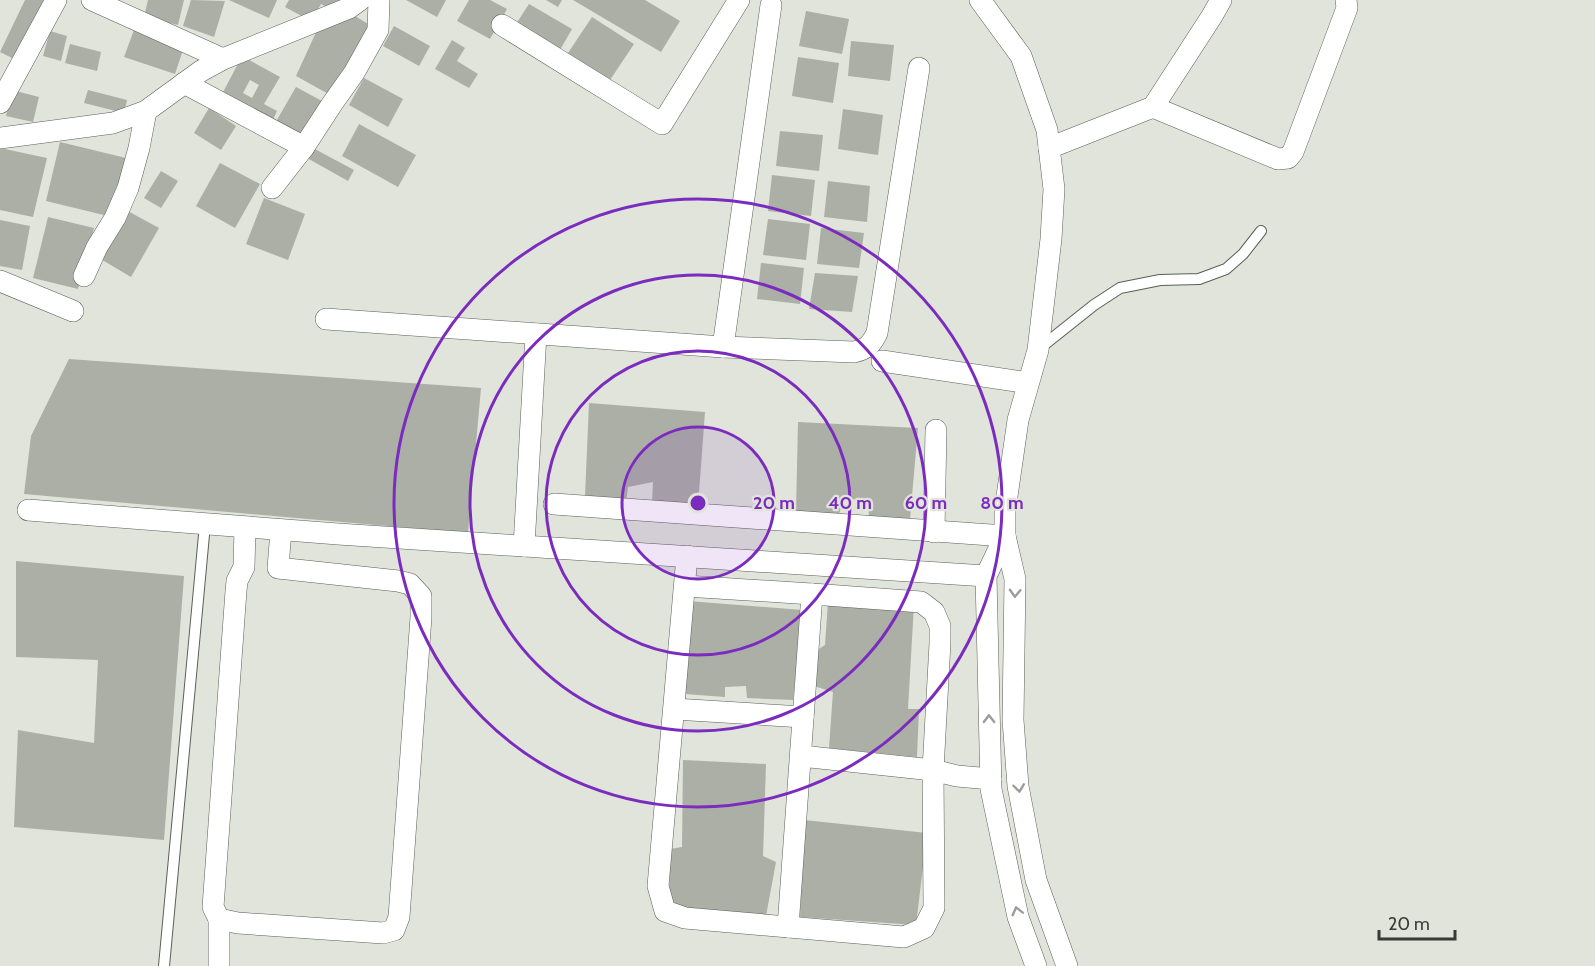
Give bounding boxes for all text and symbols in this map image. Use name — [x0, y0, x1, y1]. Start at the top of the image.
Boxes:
text: 20 m — [753, 492, 795, 514]
text: 40 m — [828, 492, 872, 514]
text: 60 m — [905, 492, 947, 514]
text: 80 m — [980, 492, 1024, 514]
centre of rings — [688, 493, 708, 513]
one-way arrow — [1008, 588, 1021, 597]
one-way arrow — [983, 714, 996, 723]
one-way arrow — [1012, 783, 1024, 792]
scale bar — [1379, 903, 1456, 941]
one-way arrow — [1012, 906, 1025, 916]
text: 20 m — [1388, 913, 1430, 935]

